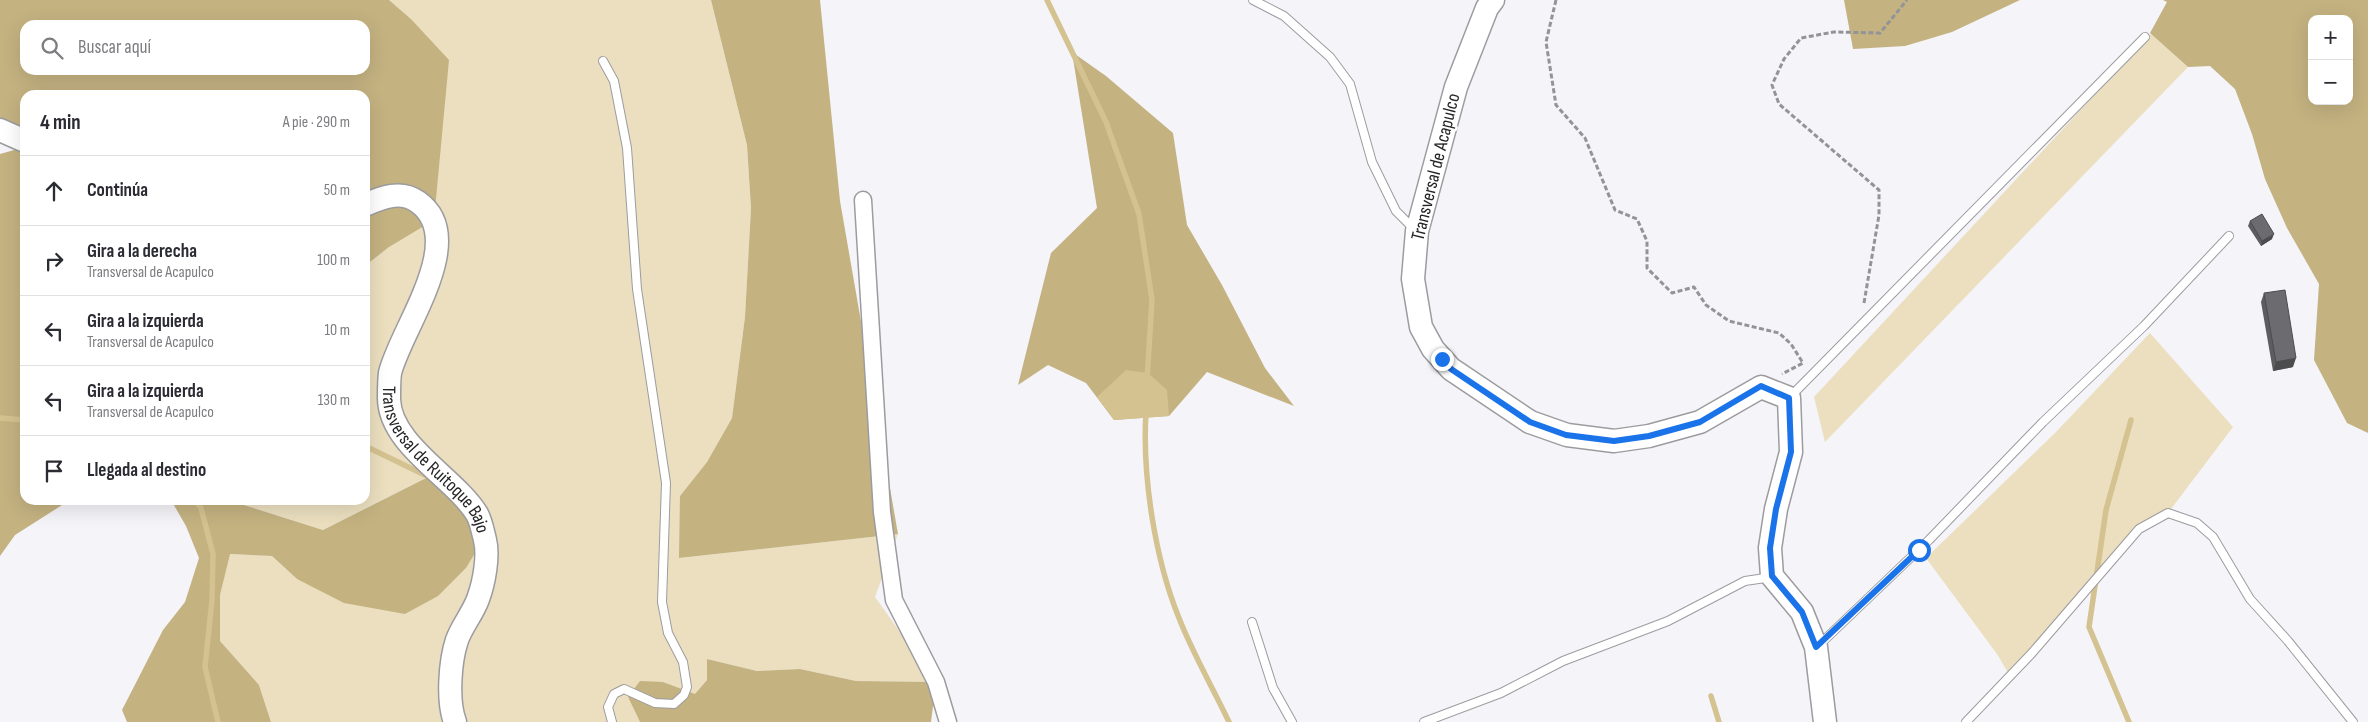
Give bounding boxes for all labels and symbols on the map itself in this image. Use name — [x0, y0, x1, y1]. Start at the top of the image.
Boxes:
street label: Transversal de Acapulco — [1407, 91, 1465, 243]
route end — [1431, 348, 1454, 371]
street label: Transversal de Ruitoque Bajo — [377, 386, 494, 535]
route start — [1908, 539, 1931, 562]

